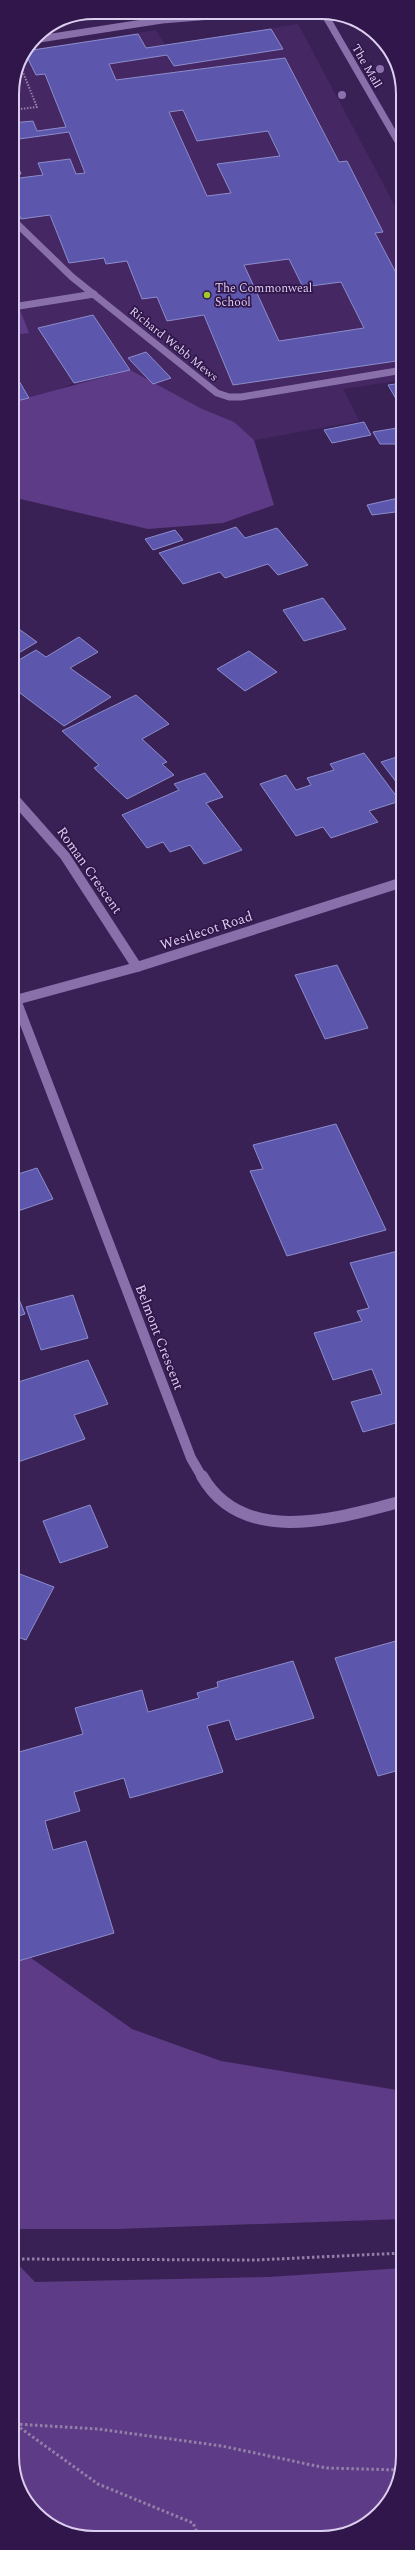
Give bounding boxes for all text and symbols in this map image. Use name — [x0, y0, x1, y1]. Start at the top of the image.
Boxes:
street label: The Mall — [346, 41, 387, 92]
place label: The Commonweal School — [215, 279, 312, 312]
marker: The Commonweal School — [202, 290, 212, 300]
street label: Richard Webb Mews — [125, 302, 222, 386]
street label: Roman Crescent — [52, 822, 128, 918]
street label: Westlecot Road — [157, 906, 255, 955]
street label: Belmont Crescent — [130, 1281, 189, 1393]

